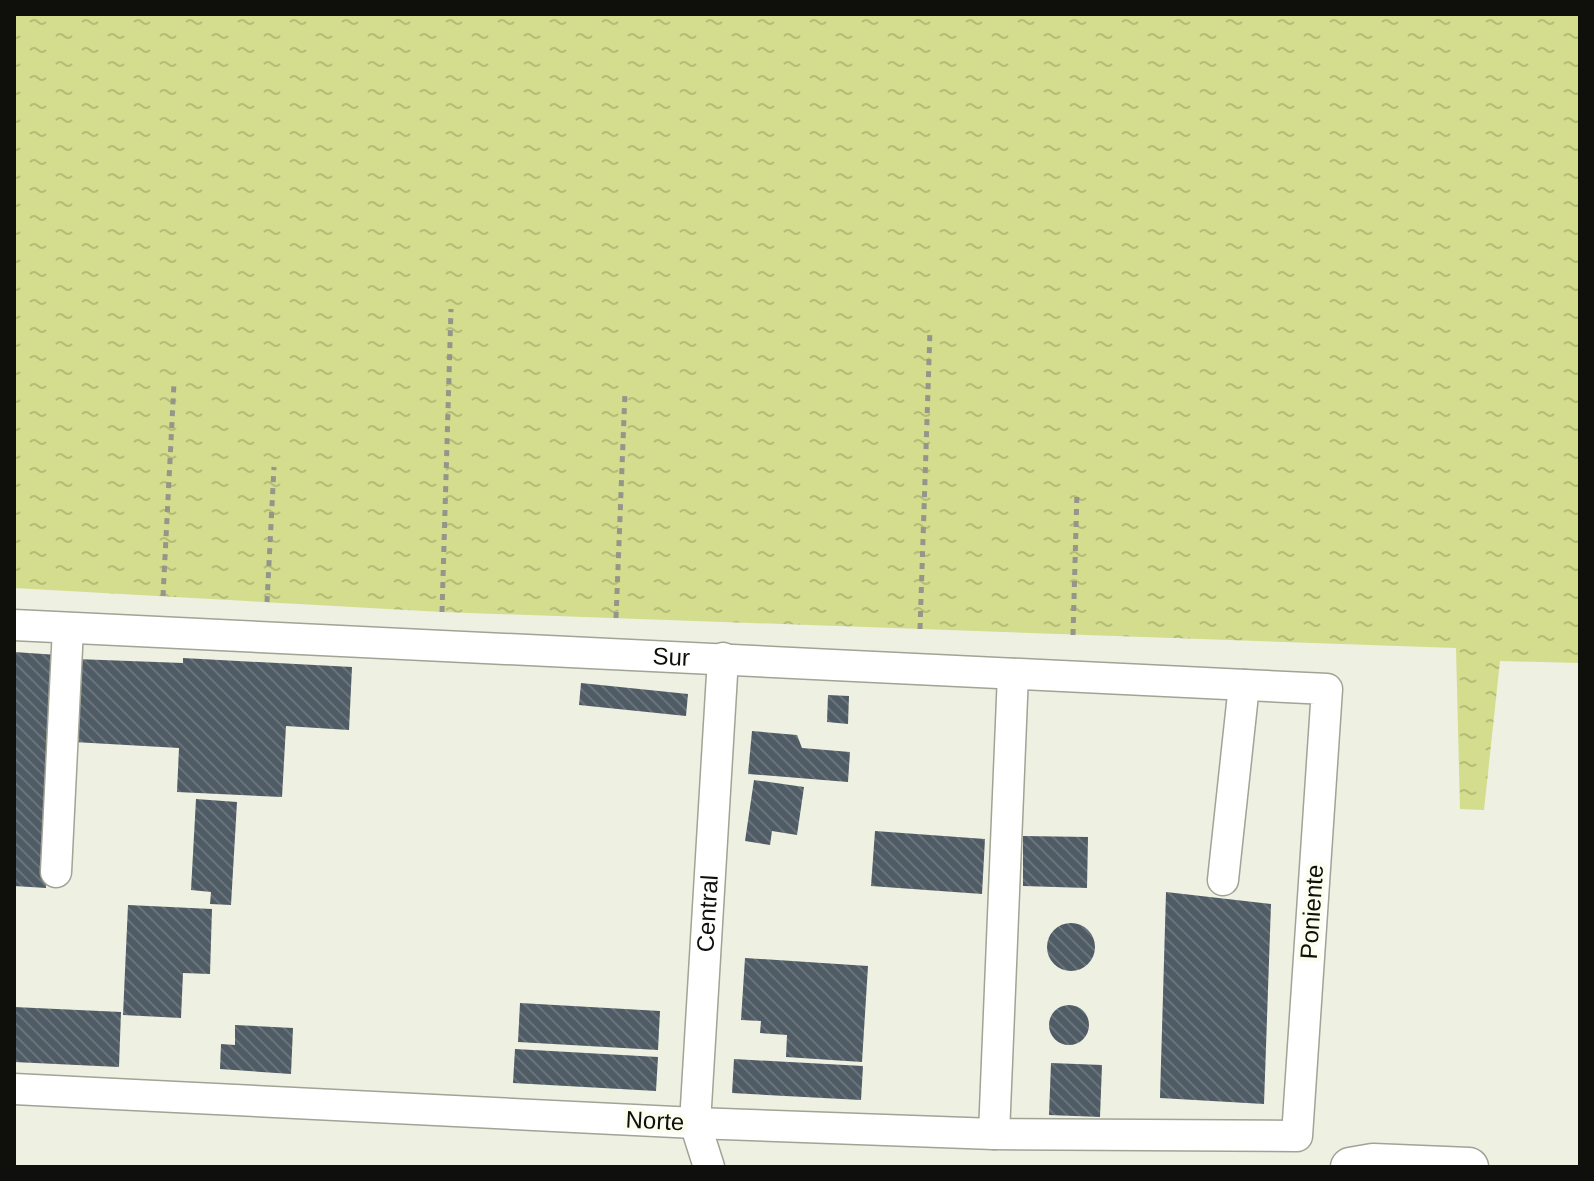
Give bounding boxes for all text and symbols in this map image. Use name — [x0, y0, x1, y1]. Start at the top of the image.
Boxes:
street label: Sur — [652, 642, 691, 671]
street label: Poniente — [1295, 864, 1328, 960]
street label: Central — [691, 874, 723, 953]
street label: Norte — [625, 1105, 685, 1136]

